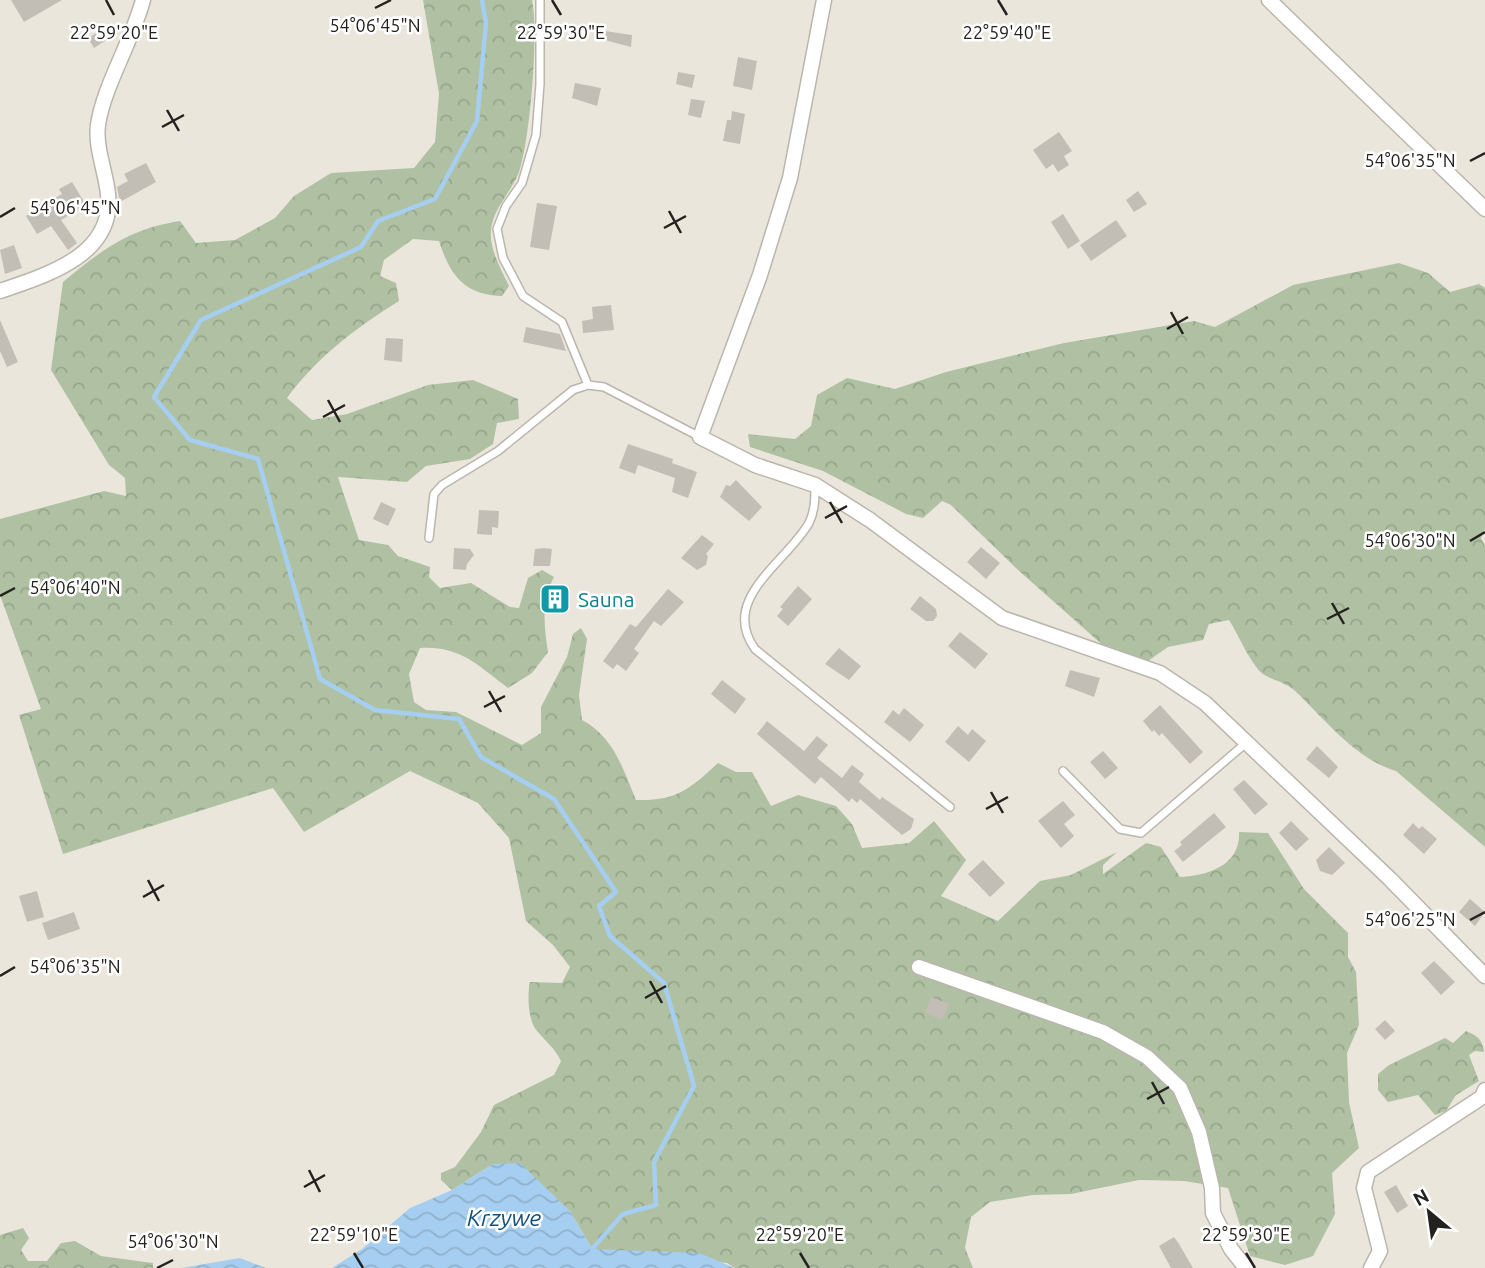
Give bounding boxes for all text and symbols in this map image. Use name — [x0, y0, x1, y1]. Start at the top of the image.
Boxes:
text: 54°06'45"N — [329, 15, 421, 35]
text: 22°59'20"E — [70, 22, 158, 42]
text: 22°59'30"E — [517, 22, 605, 42]
text: 22°59'40"E — [963, 22, 1051, 42]
text: 54°06'35"N — [1364, 150, 1456, 170]
text: 54°06'45"N — [29, 197, 121, 217]
text: 54°06'30"N — [1364, 530, 1456, 550]
text: 54°06'40"N — [29, 577, 121, 597]
building icon: Sauna — [538, 582, 572, 616]
place label: Sauna — [578, 587, 635, 611]
text: 54°06'25"N — [1364, 909, 1456, 929]
text: 54°06'35"N — [29, 956, 121, 976]
north arrow — [1394, 1177, 1464, 1247]
text: N — [1409, 1184, 1432, 1210]
water label: Krzywe — [467, 1205, 541, 1230]
text: 22°59'10"E — [310, 1224, 398, 1244]
text: 22°59'20"E — [756, 1224, 844, 1244]
text: 22°59'30"E — [1202, 1224, 1290, 1244]
text: 54°06'30"N — [127, 1231, 219, 1251]

